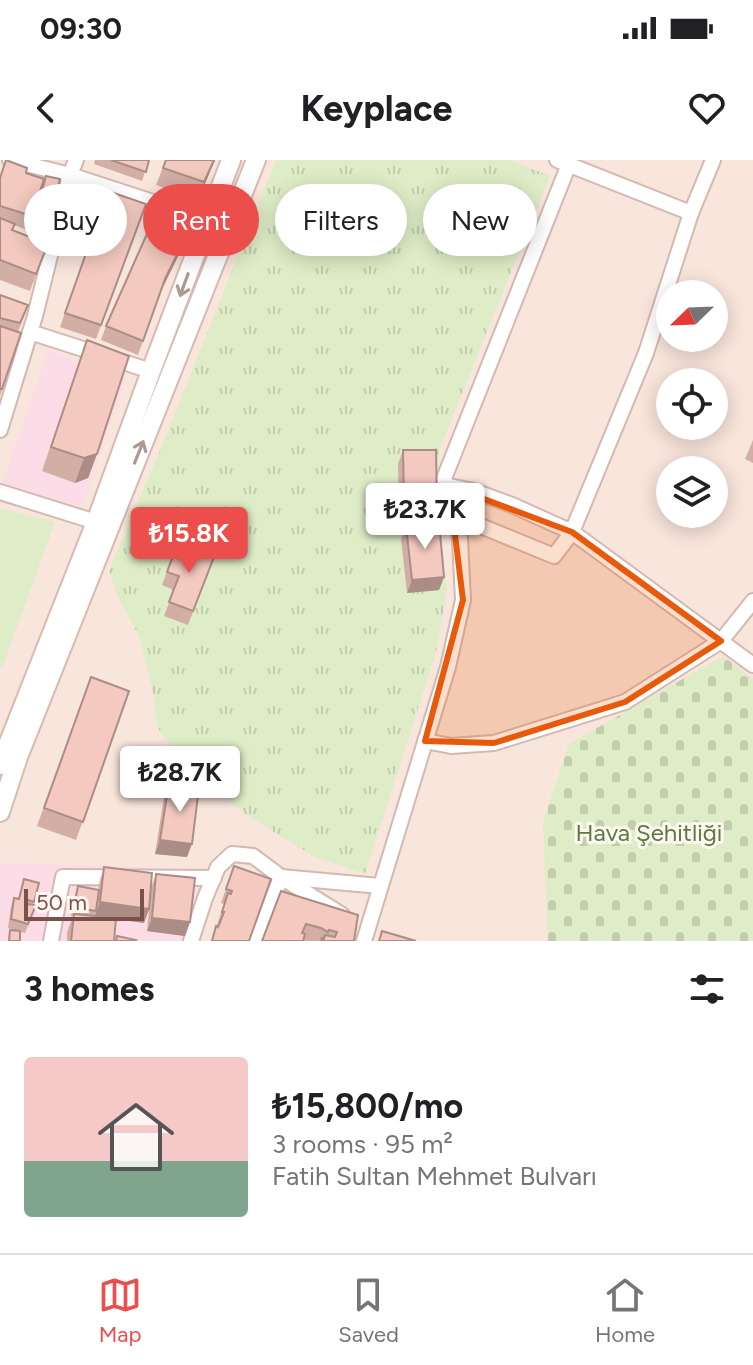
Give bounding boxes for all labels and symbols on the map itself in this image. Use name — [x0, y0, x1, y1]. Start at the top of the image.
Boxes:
one-way arrow — [176, 272, 190, 297]
north arrow — [656, 280, 728, 352]
one-way arrow — [133, 440, 147, 465]
pin: ₺23.7K — [360, 483, 490, 551]
pin: ₺15.8K — [124, 507, 254, 575]
pin: ₺28.7K — [115, 746, 245, 814]
park label: Hava Şehitliği — [576, 818, 722, 847]
scale bar — [24, 885, 144, 921]

